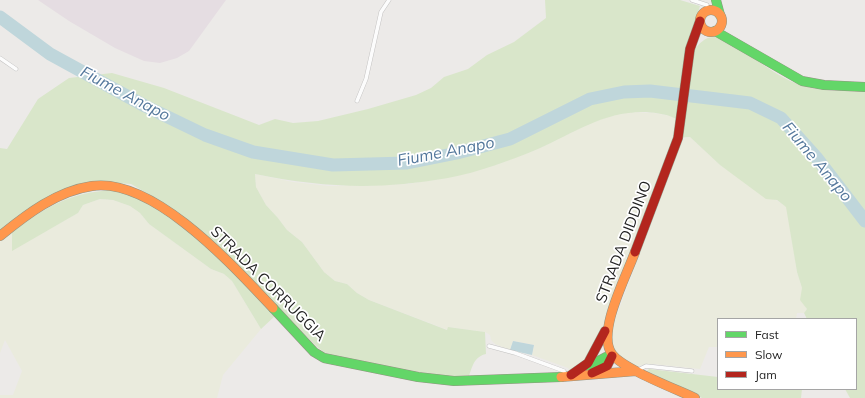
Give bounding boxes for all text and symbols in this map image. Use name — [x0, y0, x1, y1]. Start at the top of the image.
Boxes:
water label: Fiume Anapo — [77, 62, 173, 126]
water label: Fiume Anapo — [778, 118, 856, 206]
water label: Fiume Anapo — [396, 133, 496, 171]
street label: STRADA DIDDINO — [592, 178, 656, 306]
street label: STRADA CORRUGGIA — [207, 223, 329, 345]
legend — [717, 318, 857, 390]
text: Fast — [755, 327, 779, 342]
text: Slow — [755, 347, 783, 362]
text: Jam — [755, 367, 777, 382]

